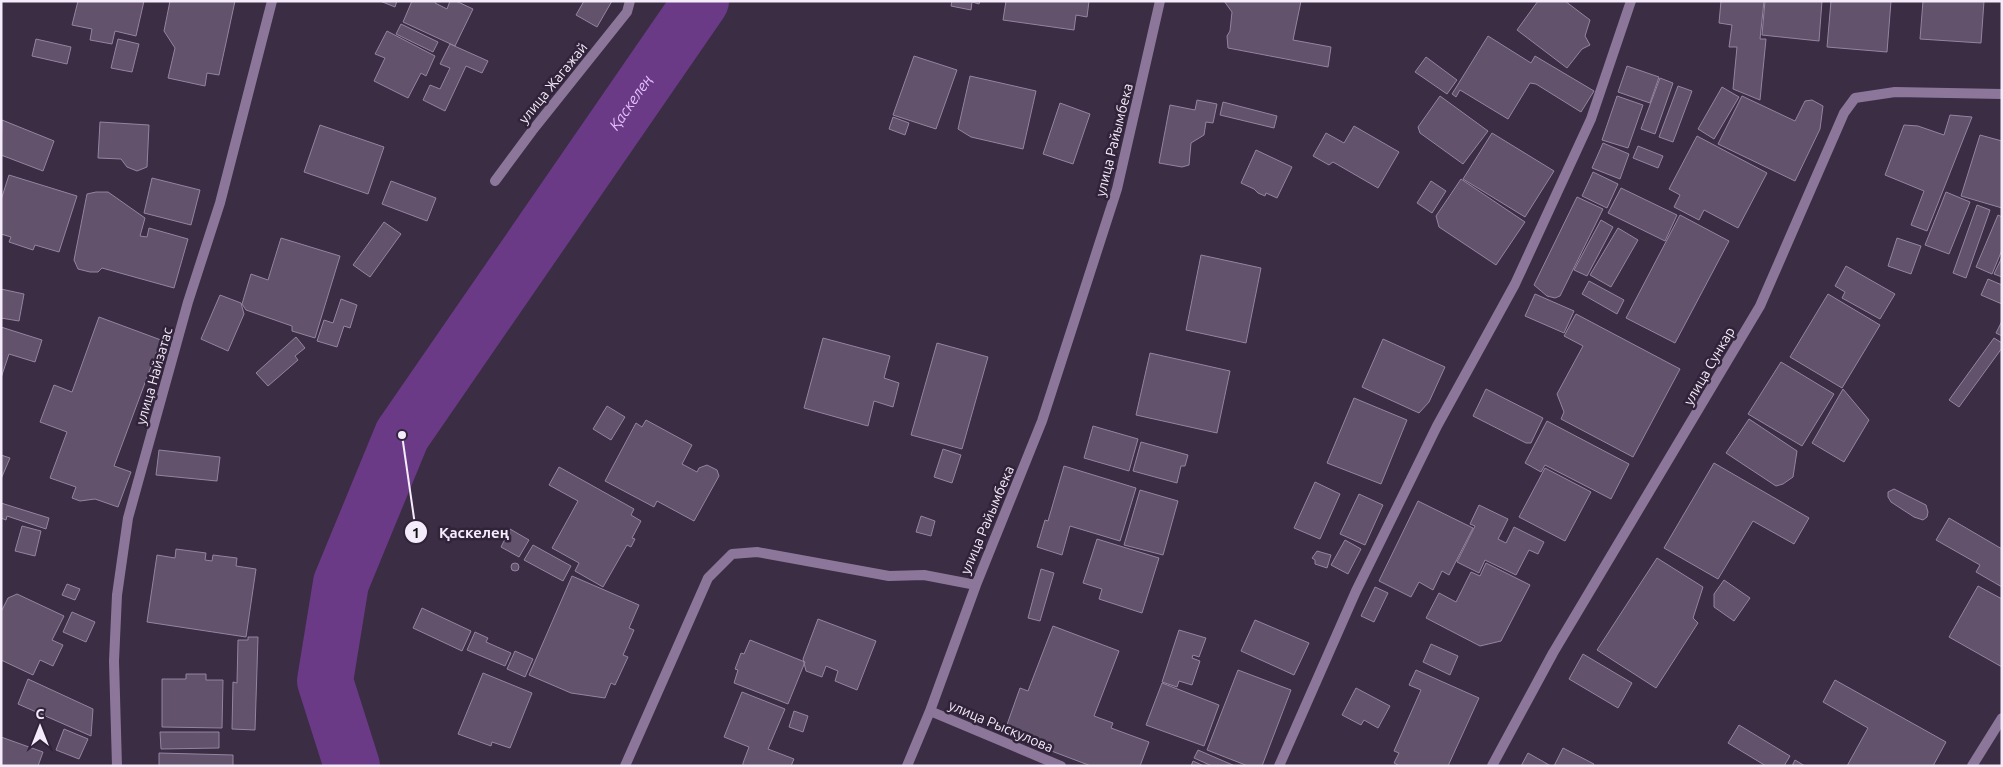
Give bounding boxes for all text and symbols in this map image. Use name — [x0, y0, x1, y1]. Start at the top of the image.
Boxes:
street label: улица Жагажай — [515, 39, 591, 127]
water label: Қаскелең — [606, 71, 656, 133]
street label: улица Райымбека — [1092, 82, 1136, 198]
street label: улица Сункар — [1680, 324, 1738, 408]
street label: улица Найзатас — [132, 325, 176, 427]
street label: улица Райымбека — [957, 463, 1017, 577]
callout: Қаскелең — [403, 517, 519, 547]
text: 1 — [412, 524, 420, 541]
text: Қаскелең — [439, 524, 510, 541]
street label: улица Рыскулова — [946, 697, 1056, 755]
north arrow — [15, 702, 65, 752]
text: С — [36, 706, 45, 722]

